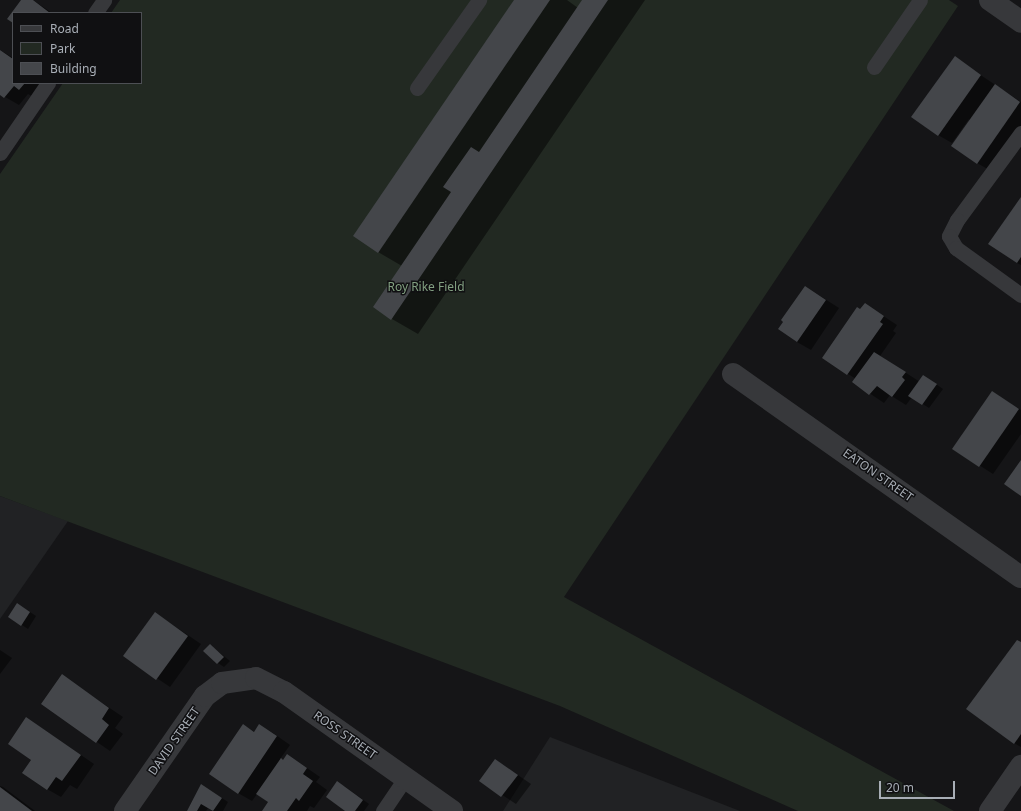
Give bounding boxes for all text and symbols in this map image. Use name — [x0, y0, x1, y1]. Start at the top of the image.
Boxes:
legend — [12, 12, 142, 84]
text: Road — [50, 20, 79, 37]
text: Park — [50, 40, 75, 57]
text: Building — [50, 60, 97, 77]
park label: Roy Rike Field — [387, 280, 465, 294]
street label: EATON STREET — [840, 446, 916, 504]
street label: DAVID STREET — [145, 704, 203, 778]
street label: ROSS STREET — [311, 708, 379, 762]
scale bar — [881, 773, 957, 799]
text: 20 m — [886, 779, 914, 796]

